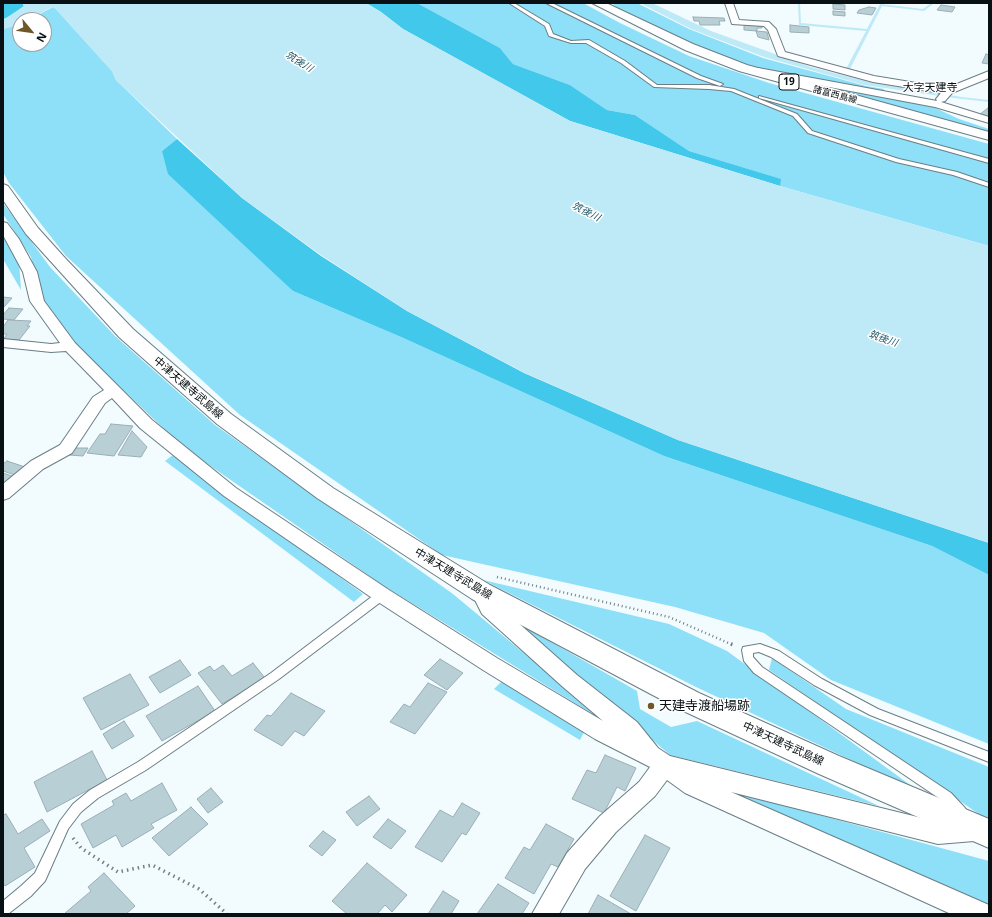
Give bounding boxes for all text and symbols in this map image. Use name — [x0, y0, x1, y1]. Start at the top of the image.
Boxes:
north arrow — [12, 12, 52, 52]
text: N — [33, 30, 51, 45]
water label: 筑後川 — [283, 49, 315, 75]
road number: 19 — [779, 74, 799, 90]
district label: 大字天建寺 — [903, 81, 957, 95]
street label: 諸富西島線 — [812, 84, 858, 106]
water label: 筑後川 — [570, 200, 602, 224]
water label: 筑後川 — [867, 328, 899, 350]
street label: 中津天建寺武島線 — [150, 354, 226, 422]
street label: 中津天建寺武島線 — [412, 546, 494, 602]
place label: 天建寺渡船場跡 — [659, 698, 750, 714]
marker: 天建寺渡船場跡 — [646, 701, 656, 711]
street label: 中津天建寺武島線 — [740, 719, 826, 769]

